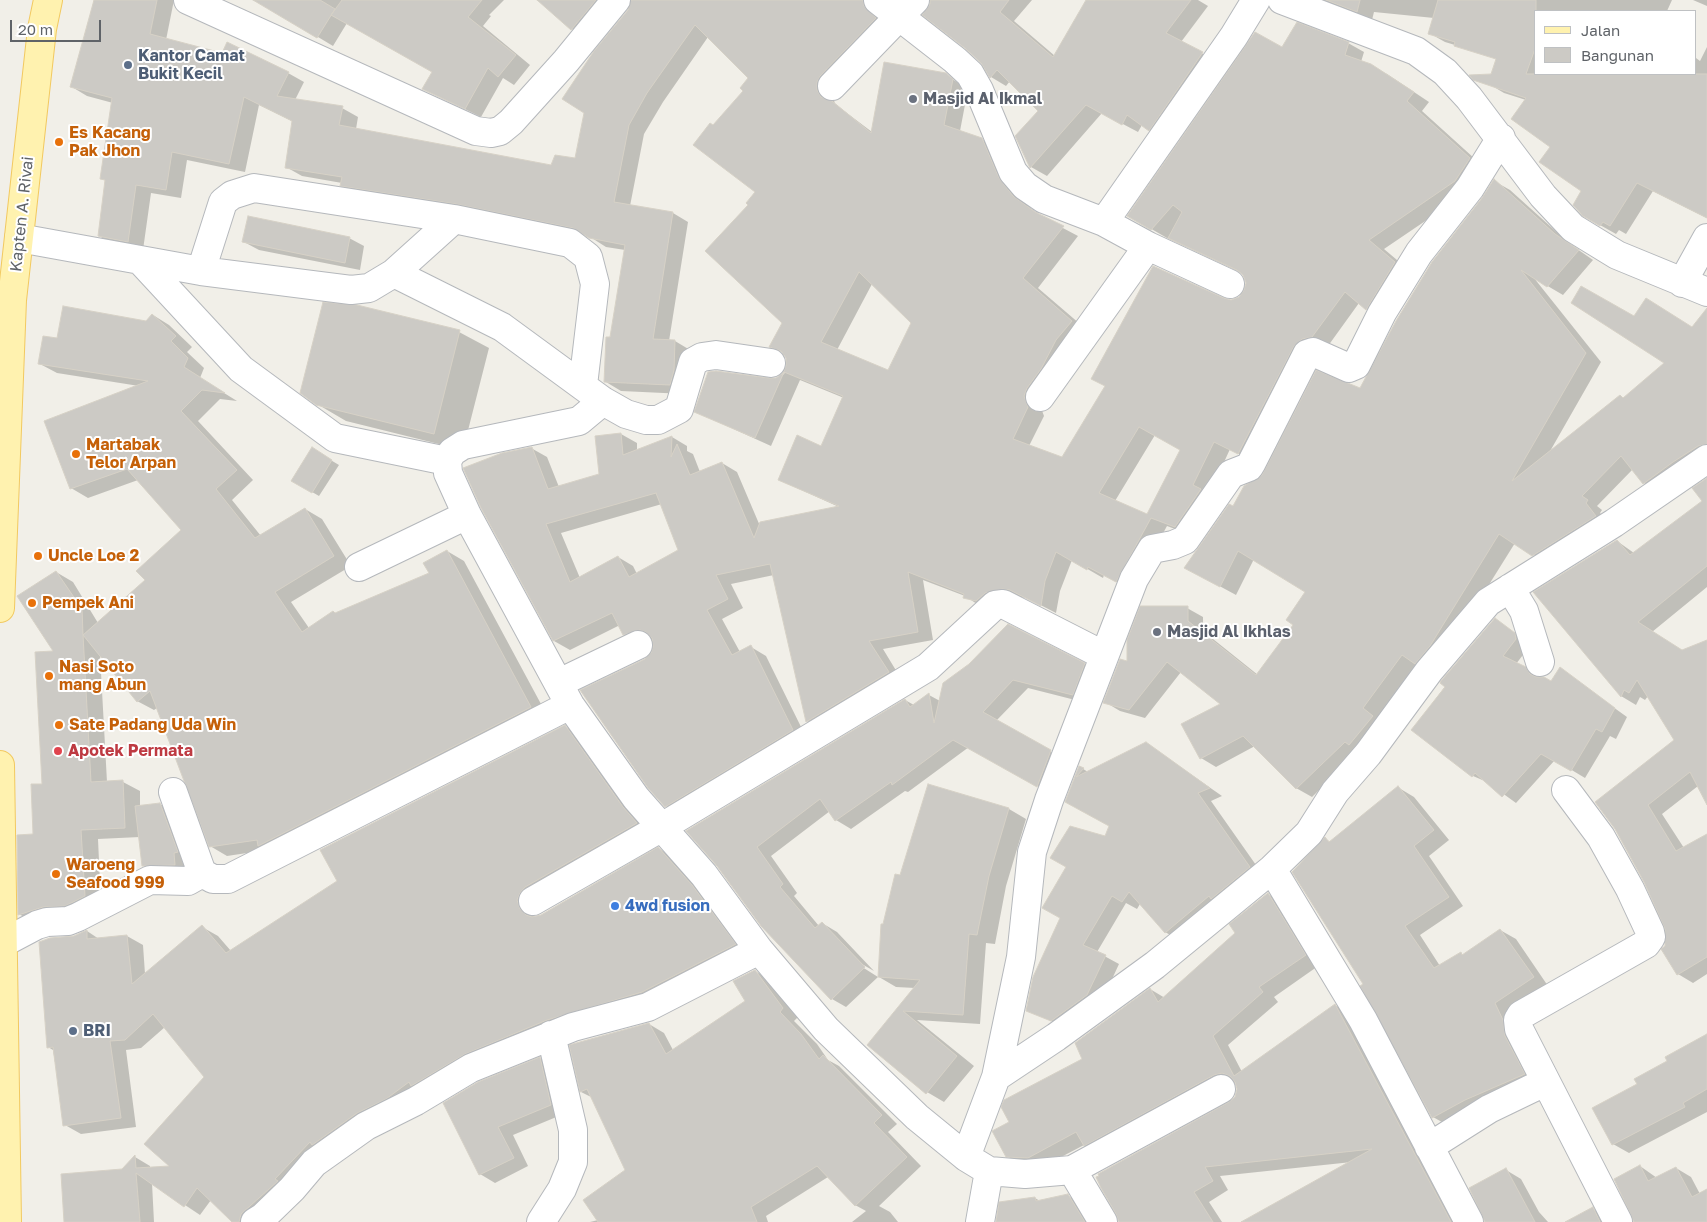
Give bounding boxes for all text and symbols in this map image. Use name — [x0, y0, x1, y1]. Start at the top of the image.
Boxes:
scale bar — [12, 10, 104, 42]
legend — [1534, 10, 1697, 75]
text: 20 m — [18, 20, 53, 38]
text: Jalan — [1581, 21, 1620, 39]
place label: Kantor Camat Bukit Kecil — [138, 46, 245, 84]
text: Bangunan — [1581, 46, 1654, 64]
marker: Kantor Camat Bukit Kecil — [122, 59, 134, 71]
place label: Masjid Al Ikmal — [923, 89, 1042, 109]
marker: Masjid Al Ikmal — [907, 93, 919, 105]
place label: Es Kacang Pak Jhon — [69, 123, 151, 161]
marker: Es Kacang Pak Jhon — [53, 136, 65, 148]
street label: Kapten A. Rivai — [6, 155, 38, 273]
place label: Martabak Telor Arpan — [86, 435, 176, 473]
marker: Martabak Telor Arpan — [70, 448, 82, 460]
place label: Uncle Loe 2 — [48, 546, 139, 566]
marker: Uncle Loe 2 — [32, 550, 44, 562]
place label: Pempek Ani — [42, 593, 134, 613]
marker: Pempek Ani — [26, 597, 38, 609]
place label: Masjid Al Ikhlas — [1167, 622, 1291, 642]
marker: Masjid Al Ikhlas — [1151, 626, 1163, 638]
place label: Nasi Soto mang Abun — [59, 657, 146, 695]
marker: Nasi Soto mang Abun — [43, 670, 55, 682]
place label: Sate Padang Uda Win — [69, 715, 236, 735]
marker: Sate Padang Uda Win — [53, 719, 65, 731]
place label: Apotek Permata — [68, 741, 193, 761]
marker: Apotek Permata — [52, 745, 64, 757]
place label: Waroeng Seafood 999 — [66, 855, 165, 893]
marker: Waroeng Seafood 999 — [50, 868, 62, 880]
place label: 4wd fusion — [625, 896, 710, 916]
marker: 4wd fusion — [609, 900, 621, 912]
place label: BRI — [83, 1021, 111, 1041]
marker: BRI — [67, 1025, 79, 1037]

